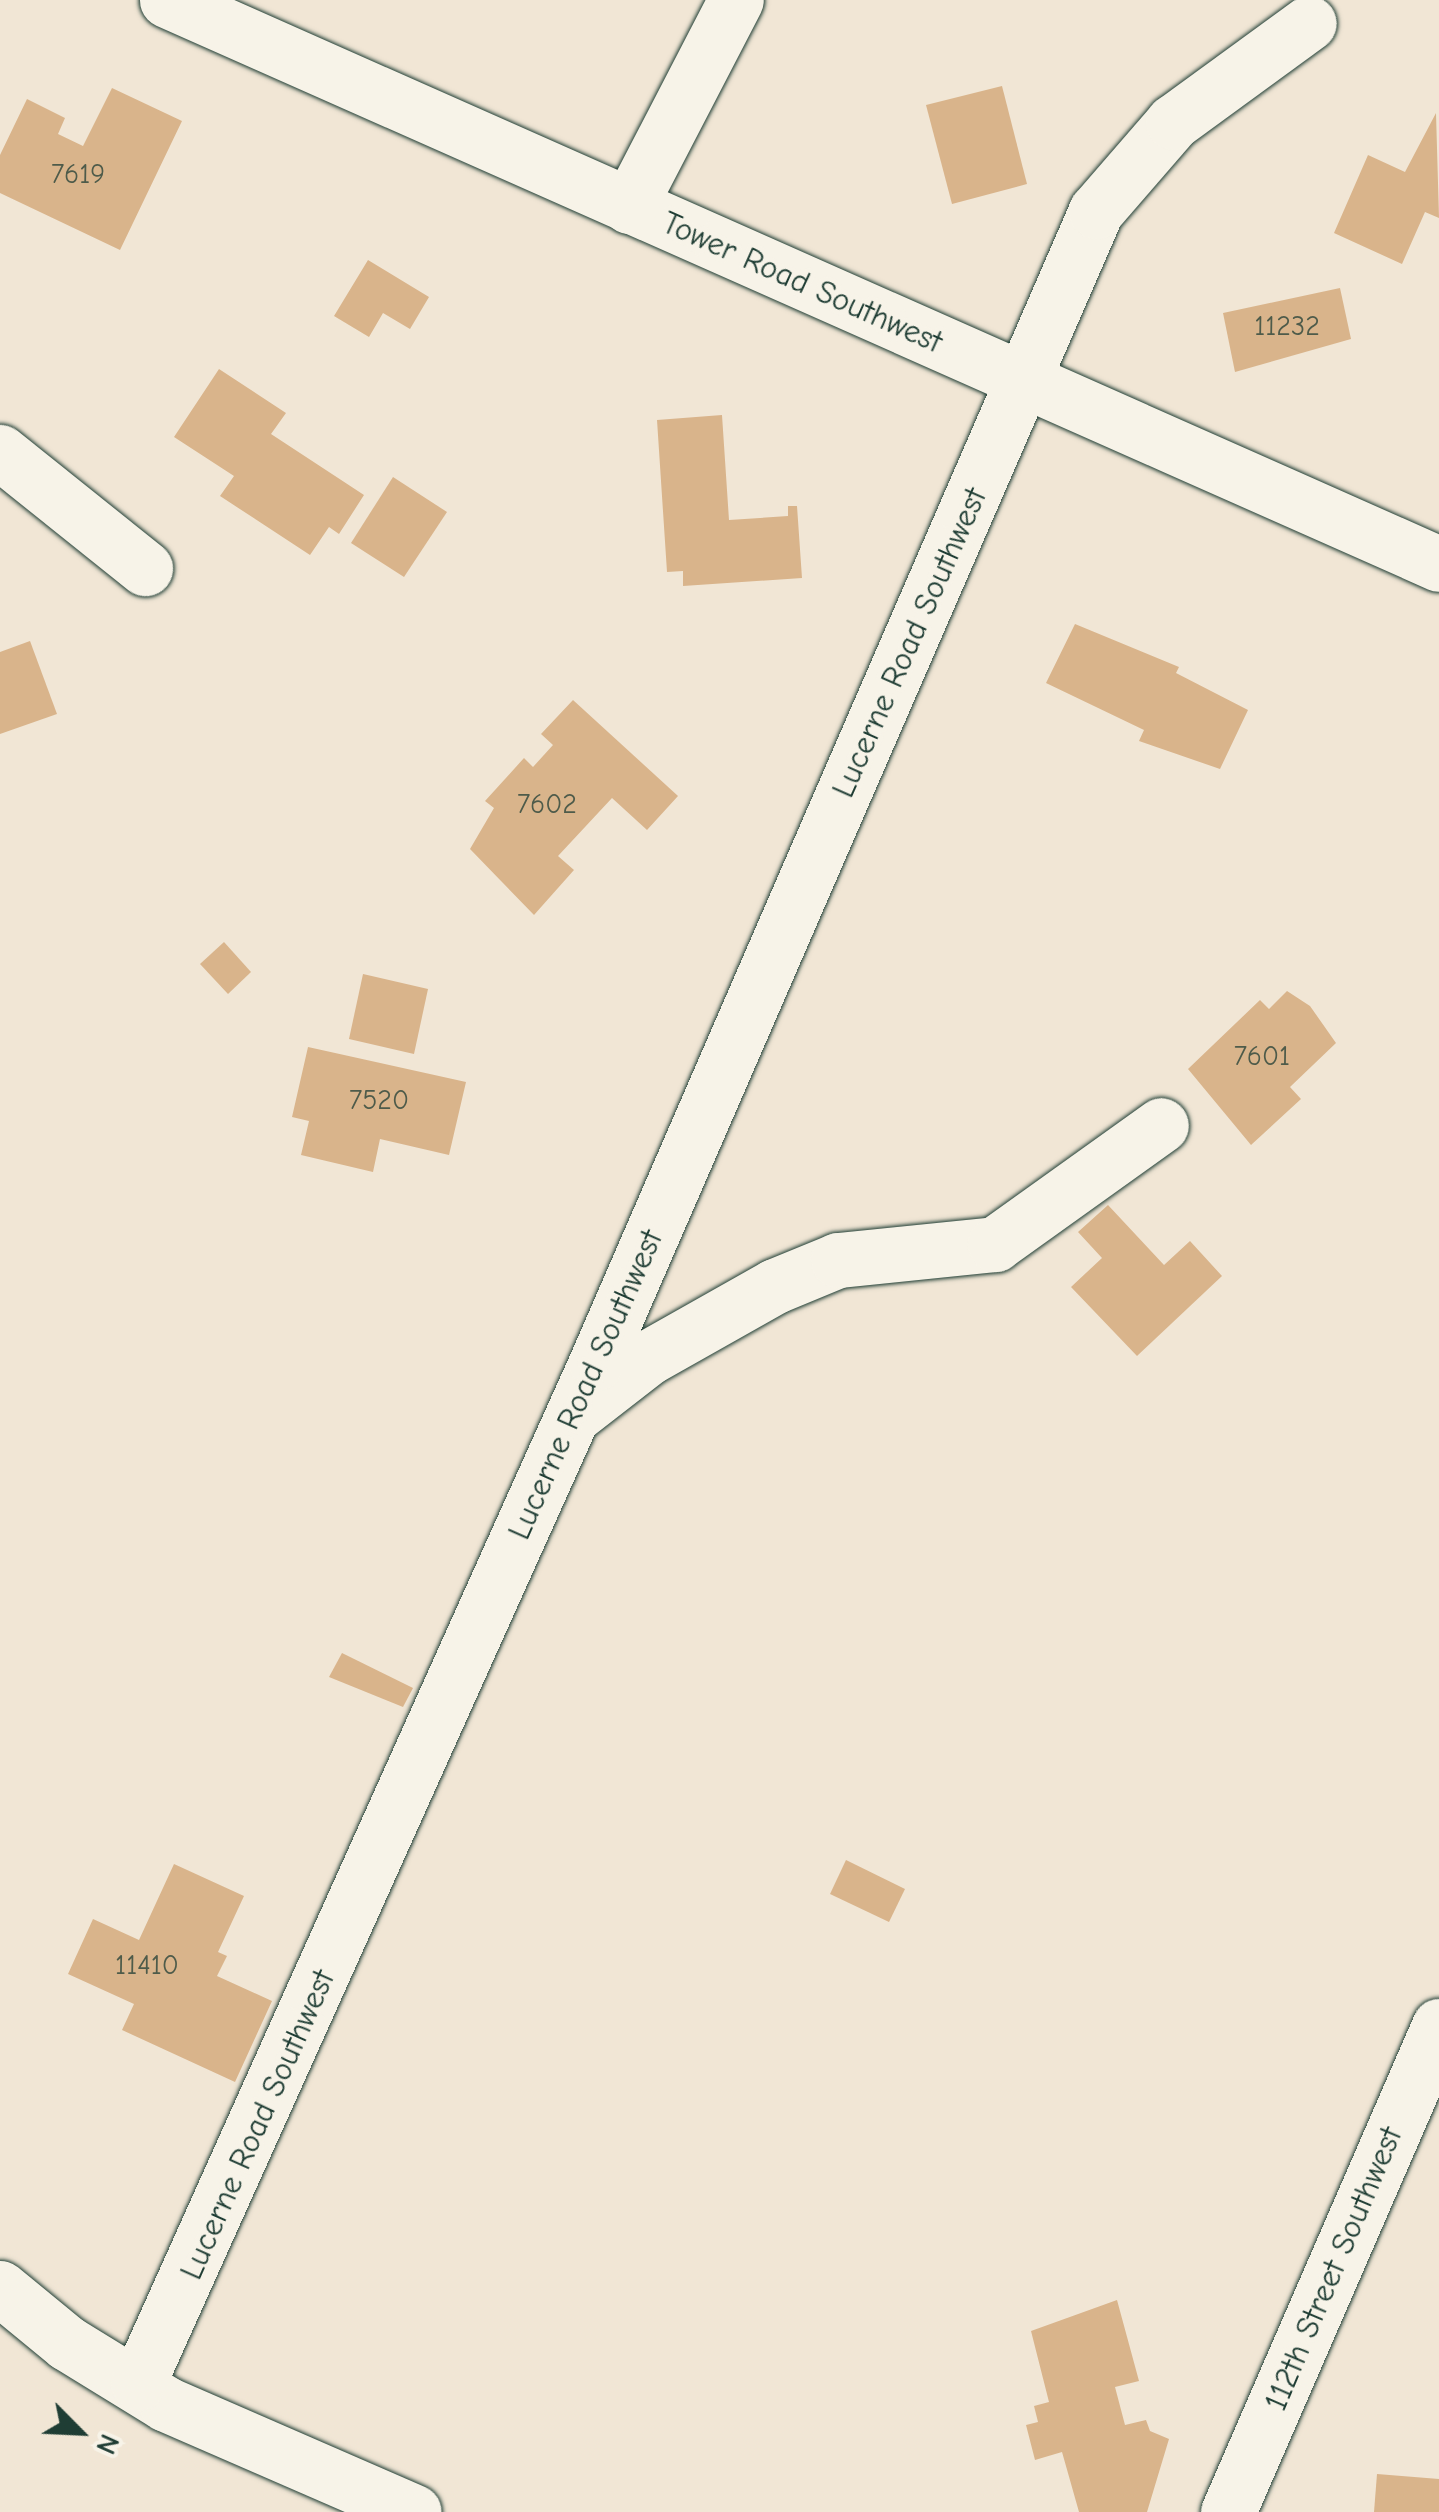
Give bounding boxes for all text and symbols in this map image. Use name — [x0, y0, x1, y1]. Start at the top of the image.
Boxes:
house number: 7619 — [51, 157, 105, 191]
street label: Tower Road Southwest — [656, 204, 948, 362]
house number: 11232 — [1254, 309, 1320, 343]
street label: Lucerne Road Southwest — [824, 482, 996, 804]
house number: 7602 — [517, 787, 577, 821]
house number: 7601 — [1234, 1039, 1290, 1073]
house number: 7520 — [349, 1083, 409, 1117]
street label: Lucerne Road Southwest — [500, 1224, 672, 1546]
house number: 11410 — [115, 1948, 179, 1982]
street label: Lucerne Road Southwest — [172, 1964, 344, 2286]
street label: 112th Street Southwest — [1257, 2121, 1411, 2417]
north arrow — [30, 2382, 130, 2482]
text: N — [89, 2429, 126, 2459]

